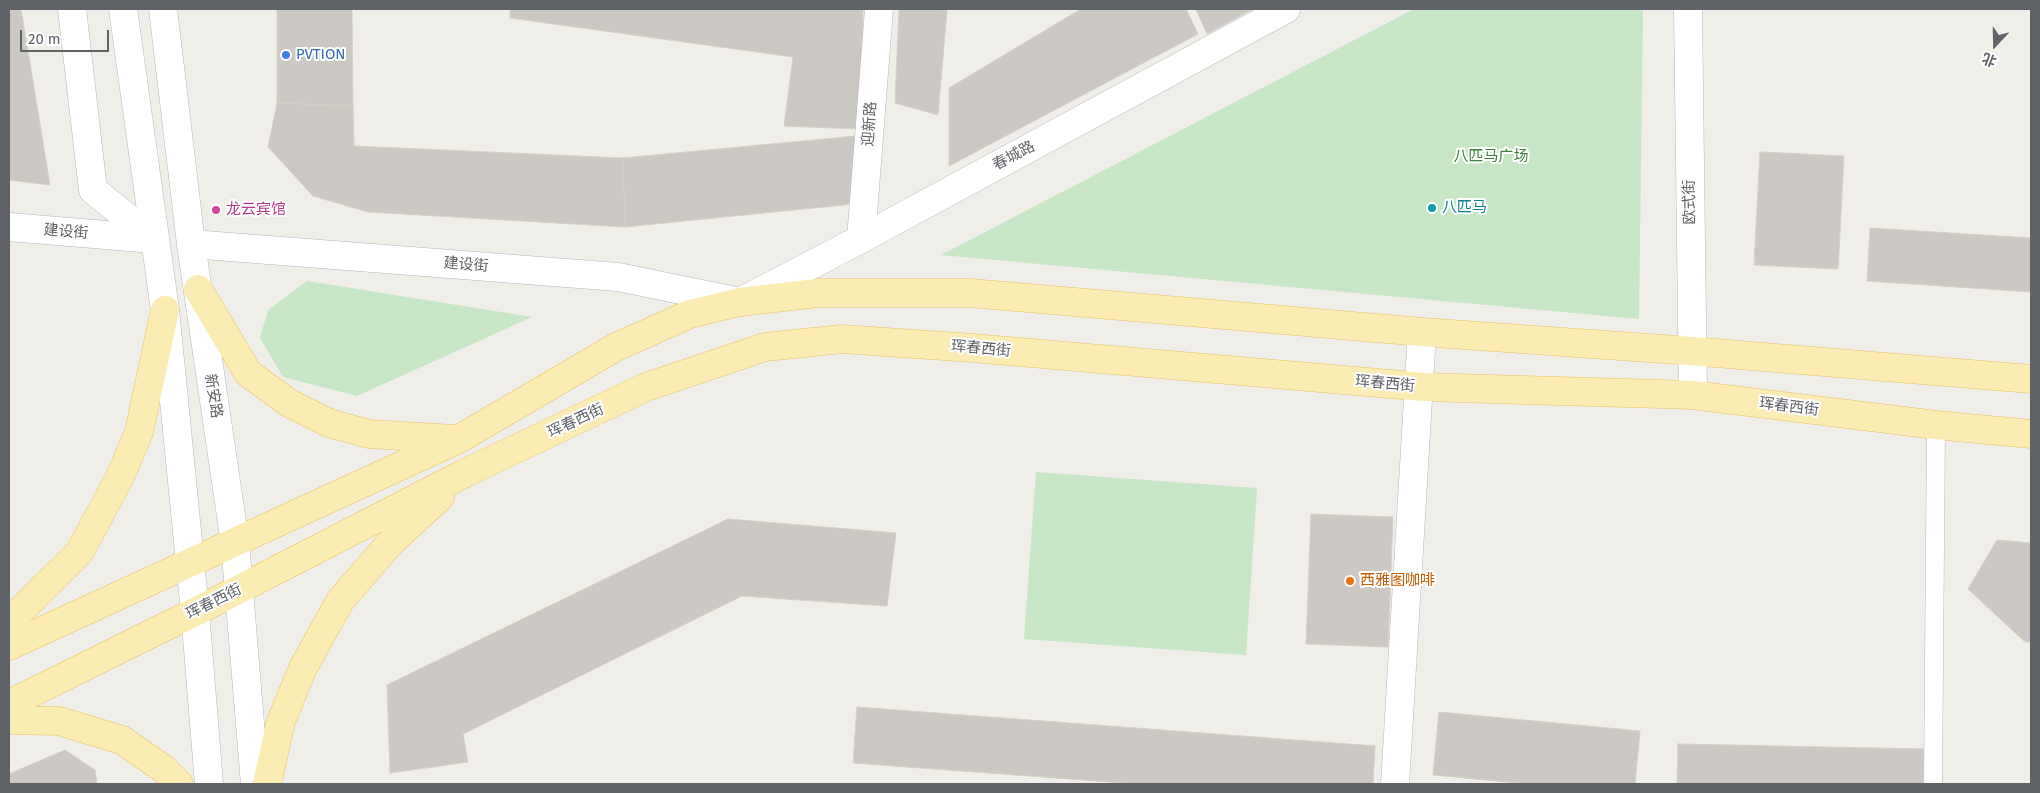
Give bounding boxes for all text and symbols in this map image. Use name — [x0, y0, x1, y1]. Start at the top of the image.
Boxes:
scale bar — [22, 20, 111, 52]
north arrow — [1970, 20, 2020, 70]
text: 20 m — [28, 30, 61, 48]
place label: PVTION — [296, 46, 346, 64]
marker: PVTION — [280, 49, 292, 61]
text: 北 — [1980, 49, 1999, 70]
street label: 迎新路 — [859, 101, 881, 147]
street label: 春城路 — [990, 137, 1038, 175]
park label: 八匹马广场 — [1454, 148, 1528, 166]
street label: 欧式街 — [1681, 179, 1699, 225]
place label: 八匹马 — [1442, 199, 1487, 217]
place label: 龙云宾馆 — [226, 201, 286, 219]
marker: 八匹马 — [1426, 202, 1438, 214]
marker: 龙云宾馆 — [210, 204, 222, 216]
street label: 建设街 — [43, 221, 89, 243]
street label: 建设街 — [443, 254, 489, 276]
street label: 珲春西街 — [950, 337, 1012, 361]
street label: 新安路 — [201, 372, 225, 420]
street label: 珲春西街 — [1354, 372, 1416, 396]
street label: 珲春西街 — [1758, 394, 1820, 420]
street label: 珲春西街 — [545, 400, 607, 442]
place label: 西雅图咖啡 — [1360, 572, 1435, 590]
marker: 西雅图咖啡 — [1344, 575, 1356, 587]
street label: 珲春西街 — [183, 580, 245, 624]

